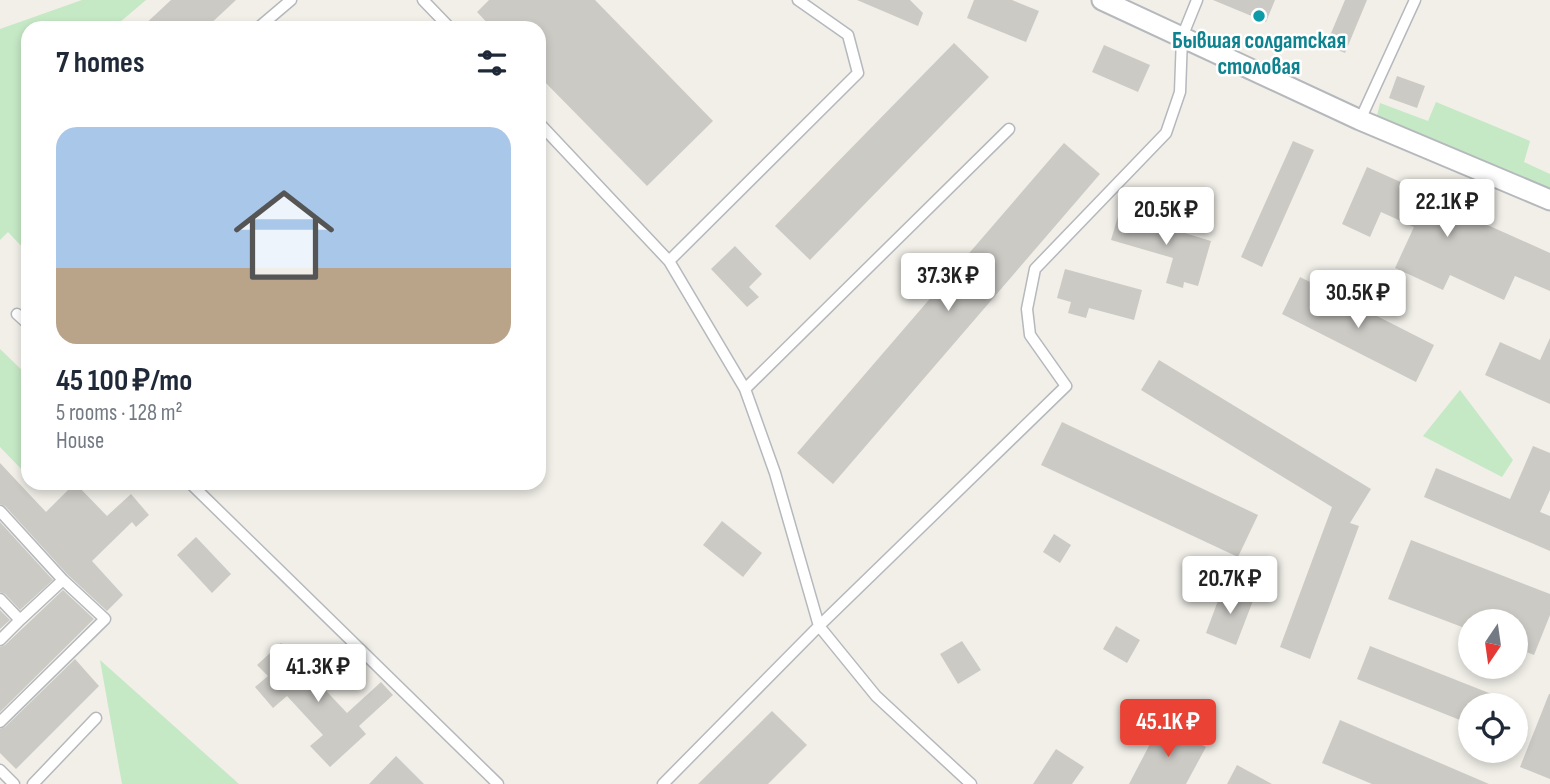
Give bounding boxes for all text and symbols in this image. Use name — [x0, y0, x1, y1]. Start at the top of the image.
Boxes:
marker: Бывшая солдатская столовая — [1251, 8, 1267, 24]
place label: Бывшая солдатская столовая — [1172, 27, 1346, 81]
icon: filters — [473, 44, 511, 82]
text: 7 homes — [56, 45, 144, 81]
icon: home — [221, 172, 347, 298]
pin: 22.1K ₽ — [1382, 180, 1512, 239]
pin: 20.5K ₽ — [1101, 188, 1231, 247]
text: 22.1K ₽ — [1415, 188, 1479, 216]
text: 20.5K ₽ — [1134, 196, 1198, 224]
pin: 37.3K ₽ — [883, 254, 1013, 313]
text: 37.3K ₽ — [917, 262, 979, 290]
pin: 30.5K ₽ — [1293, 270, 1423, 330]
text: 30.5K ₽ — [1326, 279, 1390, 307]
text: 45 100 ₽/mo — [56, 363, 192, 399]
text: 5 rooms · 128 m² — [56, 399, 183, 427]
text: House — [56, 427, 104, 455]
pin: 20.7K ₽ — [1165, 556, 1295, 616]
text: 20.7K ₽ — [1198, 565, 1262, 593]
north arrow — [1458, 609, 1528, 679]
map controls — [1458, 609, 1528, 763]
pin: 41.3K ₽ — [253, 644, 383, 704]
text: 41.3K ₽ — [286, 653, 350, 681]
button: locate — [1458, 693, 1528, 763]
pin: 45.1K ₽ — [1103, 700, 1233, 759]
text: 45.1K ₽ — [1136, 708, 1200, 736]

